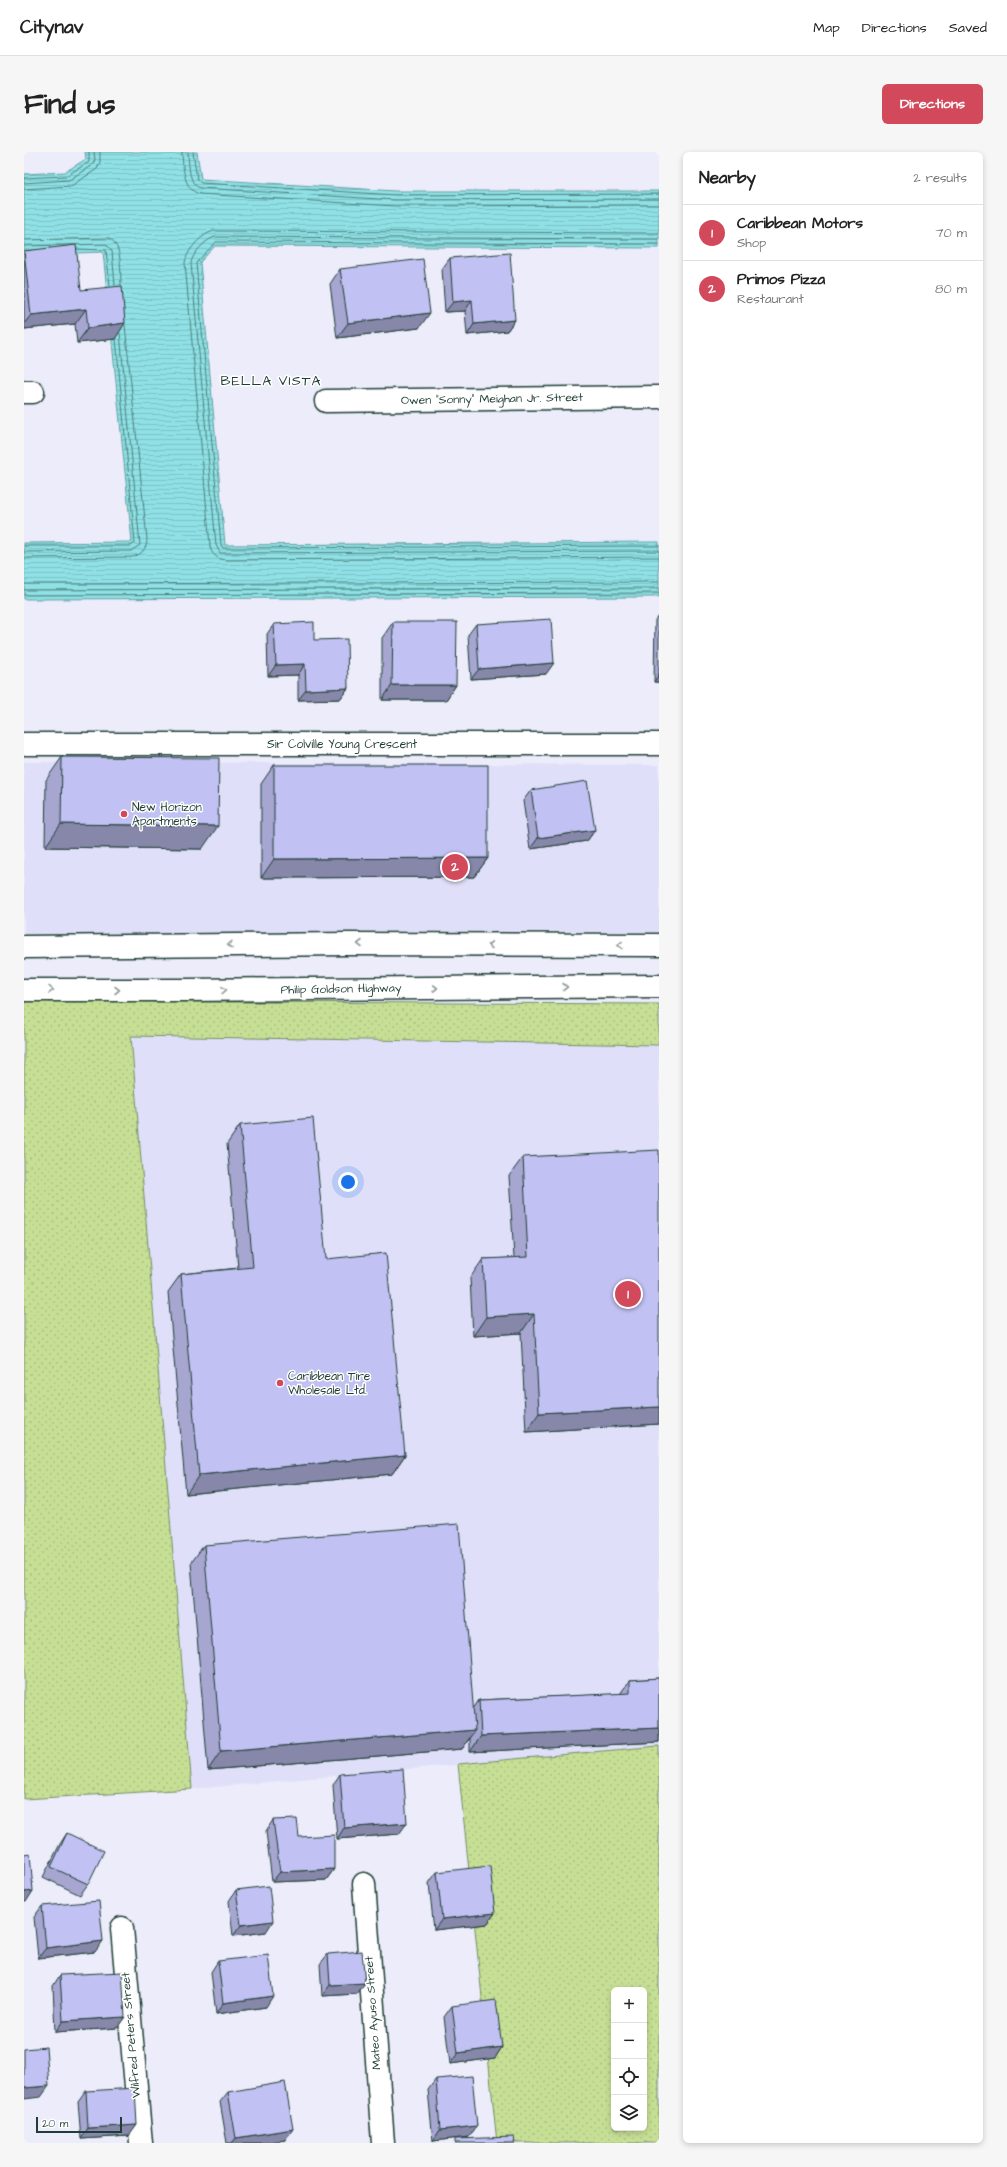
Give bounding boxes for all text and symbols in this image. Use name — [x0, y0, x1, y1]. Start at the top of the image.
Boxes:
text: Citynav — [20, 14, 83, 41]
text: Map — [813, 18, 840, 38]
text: Directions — [862, 18, 927, 38]
text: Saved — [949, 18, 987, 38]
button: Directions — [882, 84, 983, 124]
text: Find us — [24, 85, 115, 124]
text: Nearby — [699, 166, 756, 190]
text: 2 results — [913, 169, 967, 187]
text: Caribbean Motors — [737, 213, 863, 234]
text: 1 — [711, 224, 713, 242]
text: 70 m — [935, 224, 967, 242]
text: Shop — [737, 234, 766, 252]
text: Primos Pizza — [737, 269, 825, 290]
text: 2 — [708, 280, 716, 298]
text: 80 m — [935, 280, 967, 298]
text: Restaurant — [737, 290, 804, 308]
district label: BELLA VISTA — [221, 371, 321, 391]
street label: Owen "Sonny" Meighan Jr. Street — [401, 389, 583, 410]
street label: Sir Colville Young Crescent — [267, 736, 417, 754]
place label: New Horizon Apartments — [132, 799, 202, 830]
marker: New Horizon Apartments — [119, 809, 129, 819]
pin: 2 — [442, 852, 468, 882]
one-way arrow — [357, 940, 363, 948]
one-way arrow — [227, 941, 233, 949]
one-way arrow — [487, 941, 493, 949]
one-way arrow — [617, 941, 623, 949]
street label: Philip Goldson Highway — [280, 979, 402, 1000]
one-way arrow — [562, 983, 568, 991]
one-way arrow — [432, 984, 438, 992]
one-way arrow — [48, 986, 54, 994]
one-way arrow — [114, 986, 120, 994]
one-way arrow — [221, 986, 227, 994]
your location — [338, 1172, 358, 1192]
pin: 1 — [615, 1279, 641, 1309]
place label: Caribbean Tire Wholesale Ltd. — [288, 1368, 371, 1399]
marker: Caribbean Tire Wholesale Ltd. — [275, 1378, 285, 1388]
street label: Mateo Ayuso Street — [361, 1955, 386, 2070]
street label: Wilfred Peters Street — [117, 1971, 145, 2099]
map controls — [611, 1987, 647, 2131]
button: + — [611, 1987, 647, 2023]
button: − — [611, 2023, 647, 2059]
button: locate — [611, 2059, 647, 2095]
button: layers — [611, 2095, 647, 2131]
scale bar — [36, 2115, 122, 2134]
text: 20 m — [42, 2116, 68, 2131]

